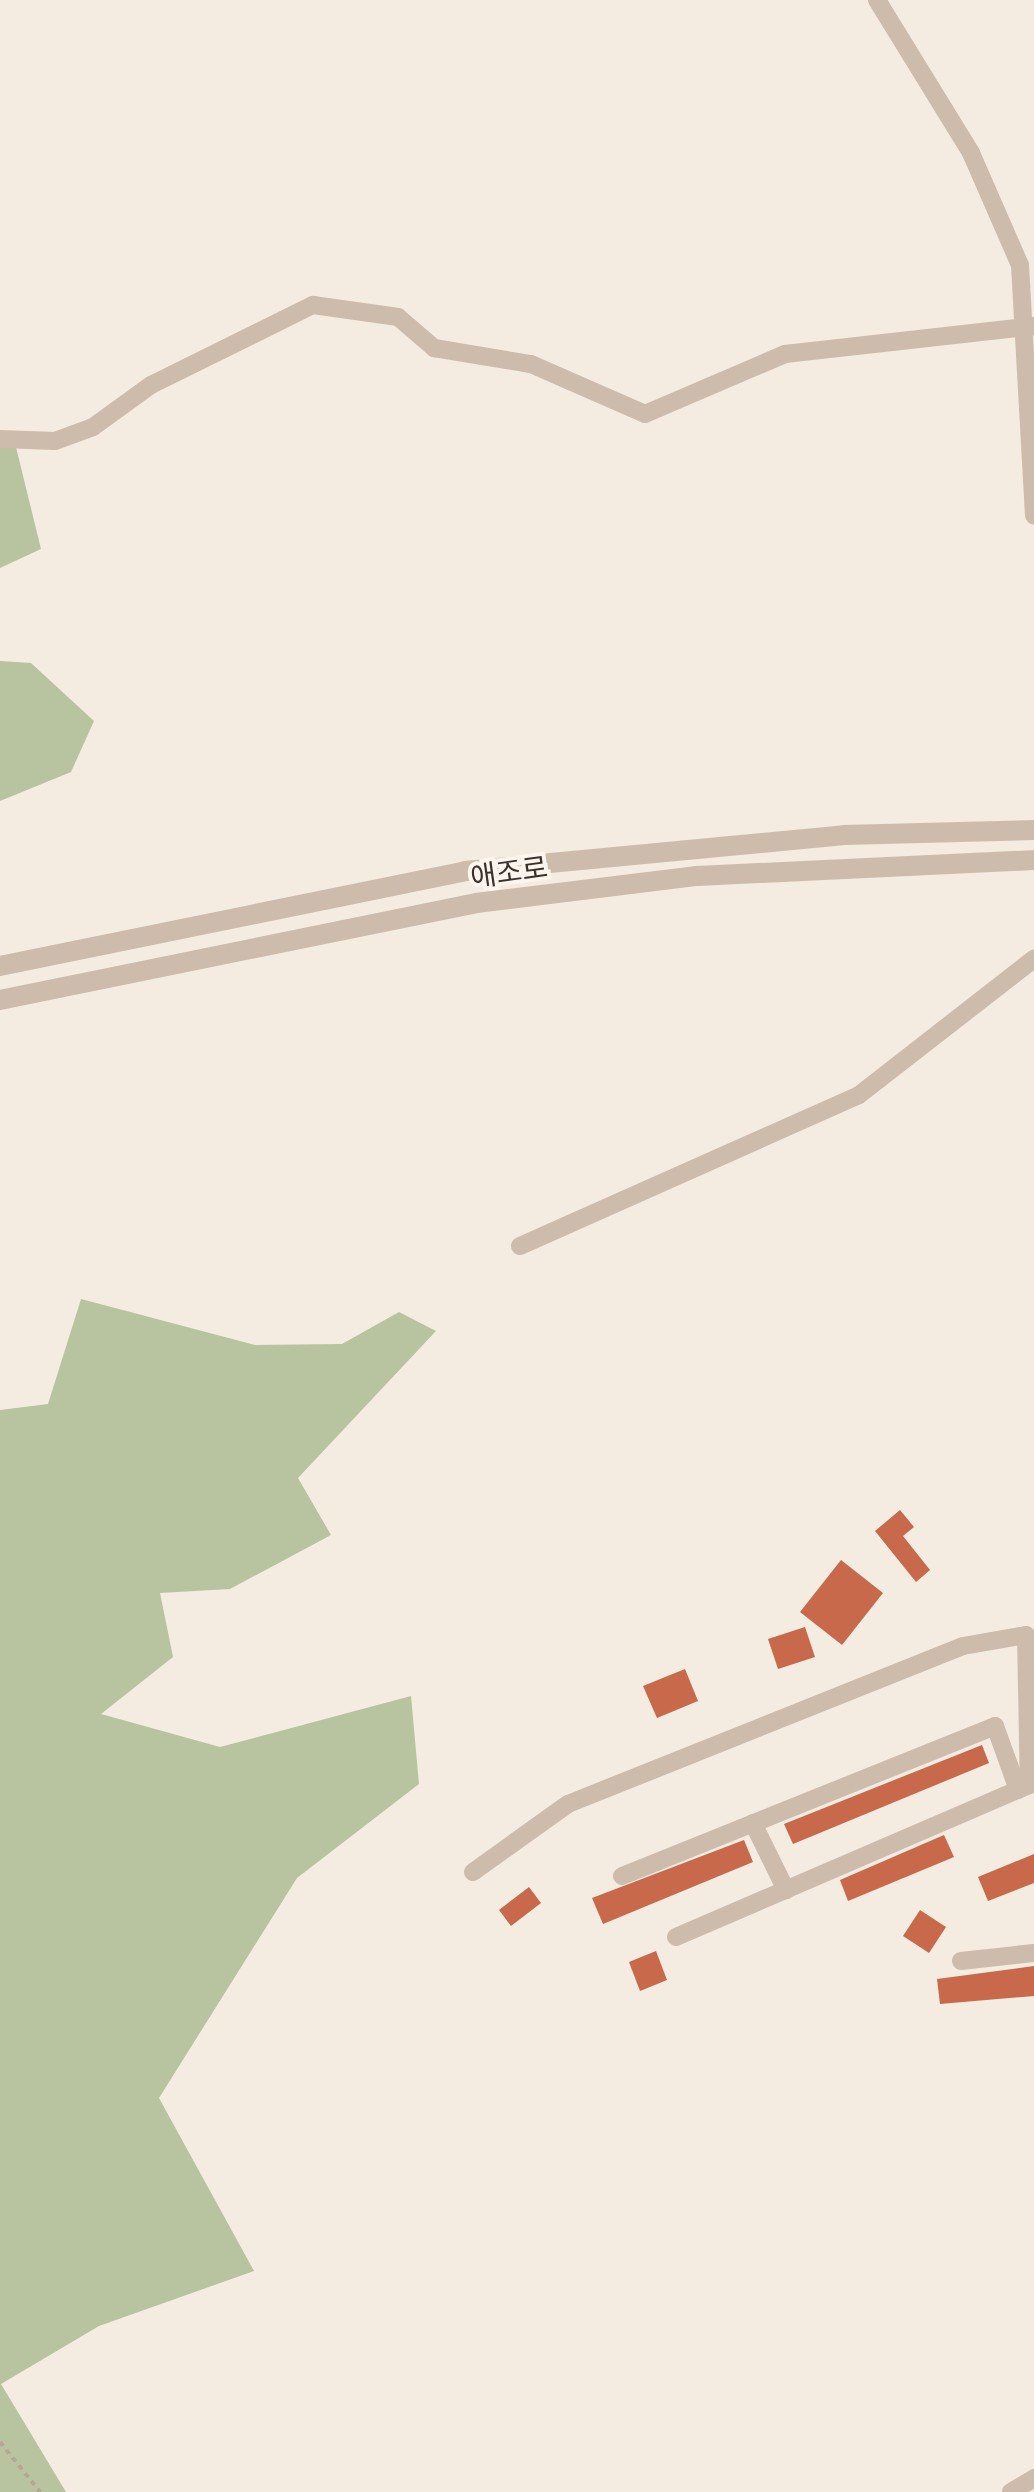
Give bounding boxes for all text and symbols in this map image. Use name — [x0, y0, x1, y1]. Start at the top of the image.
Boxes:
street label: 애조로 — [468, 850, 550, 894]

